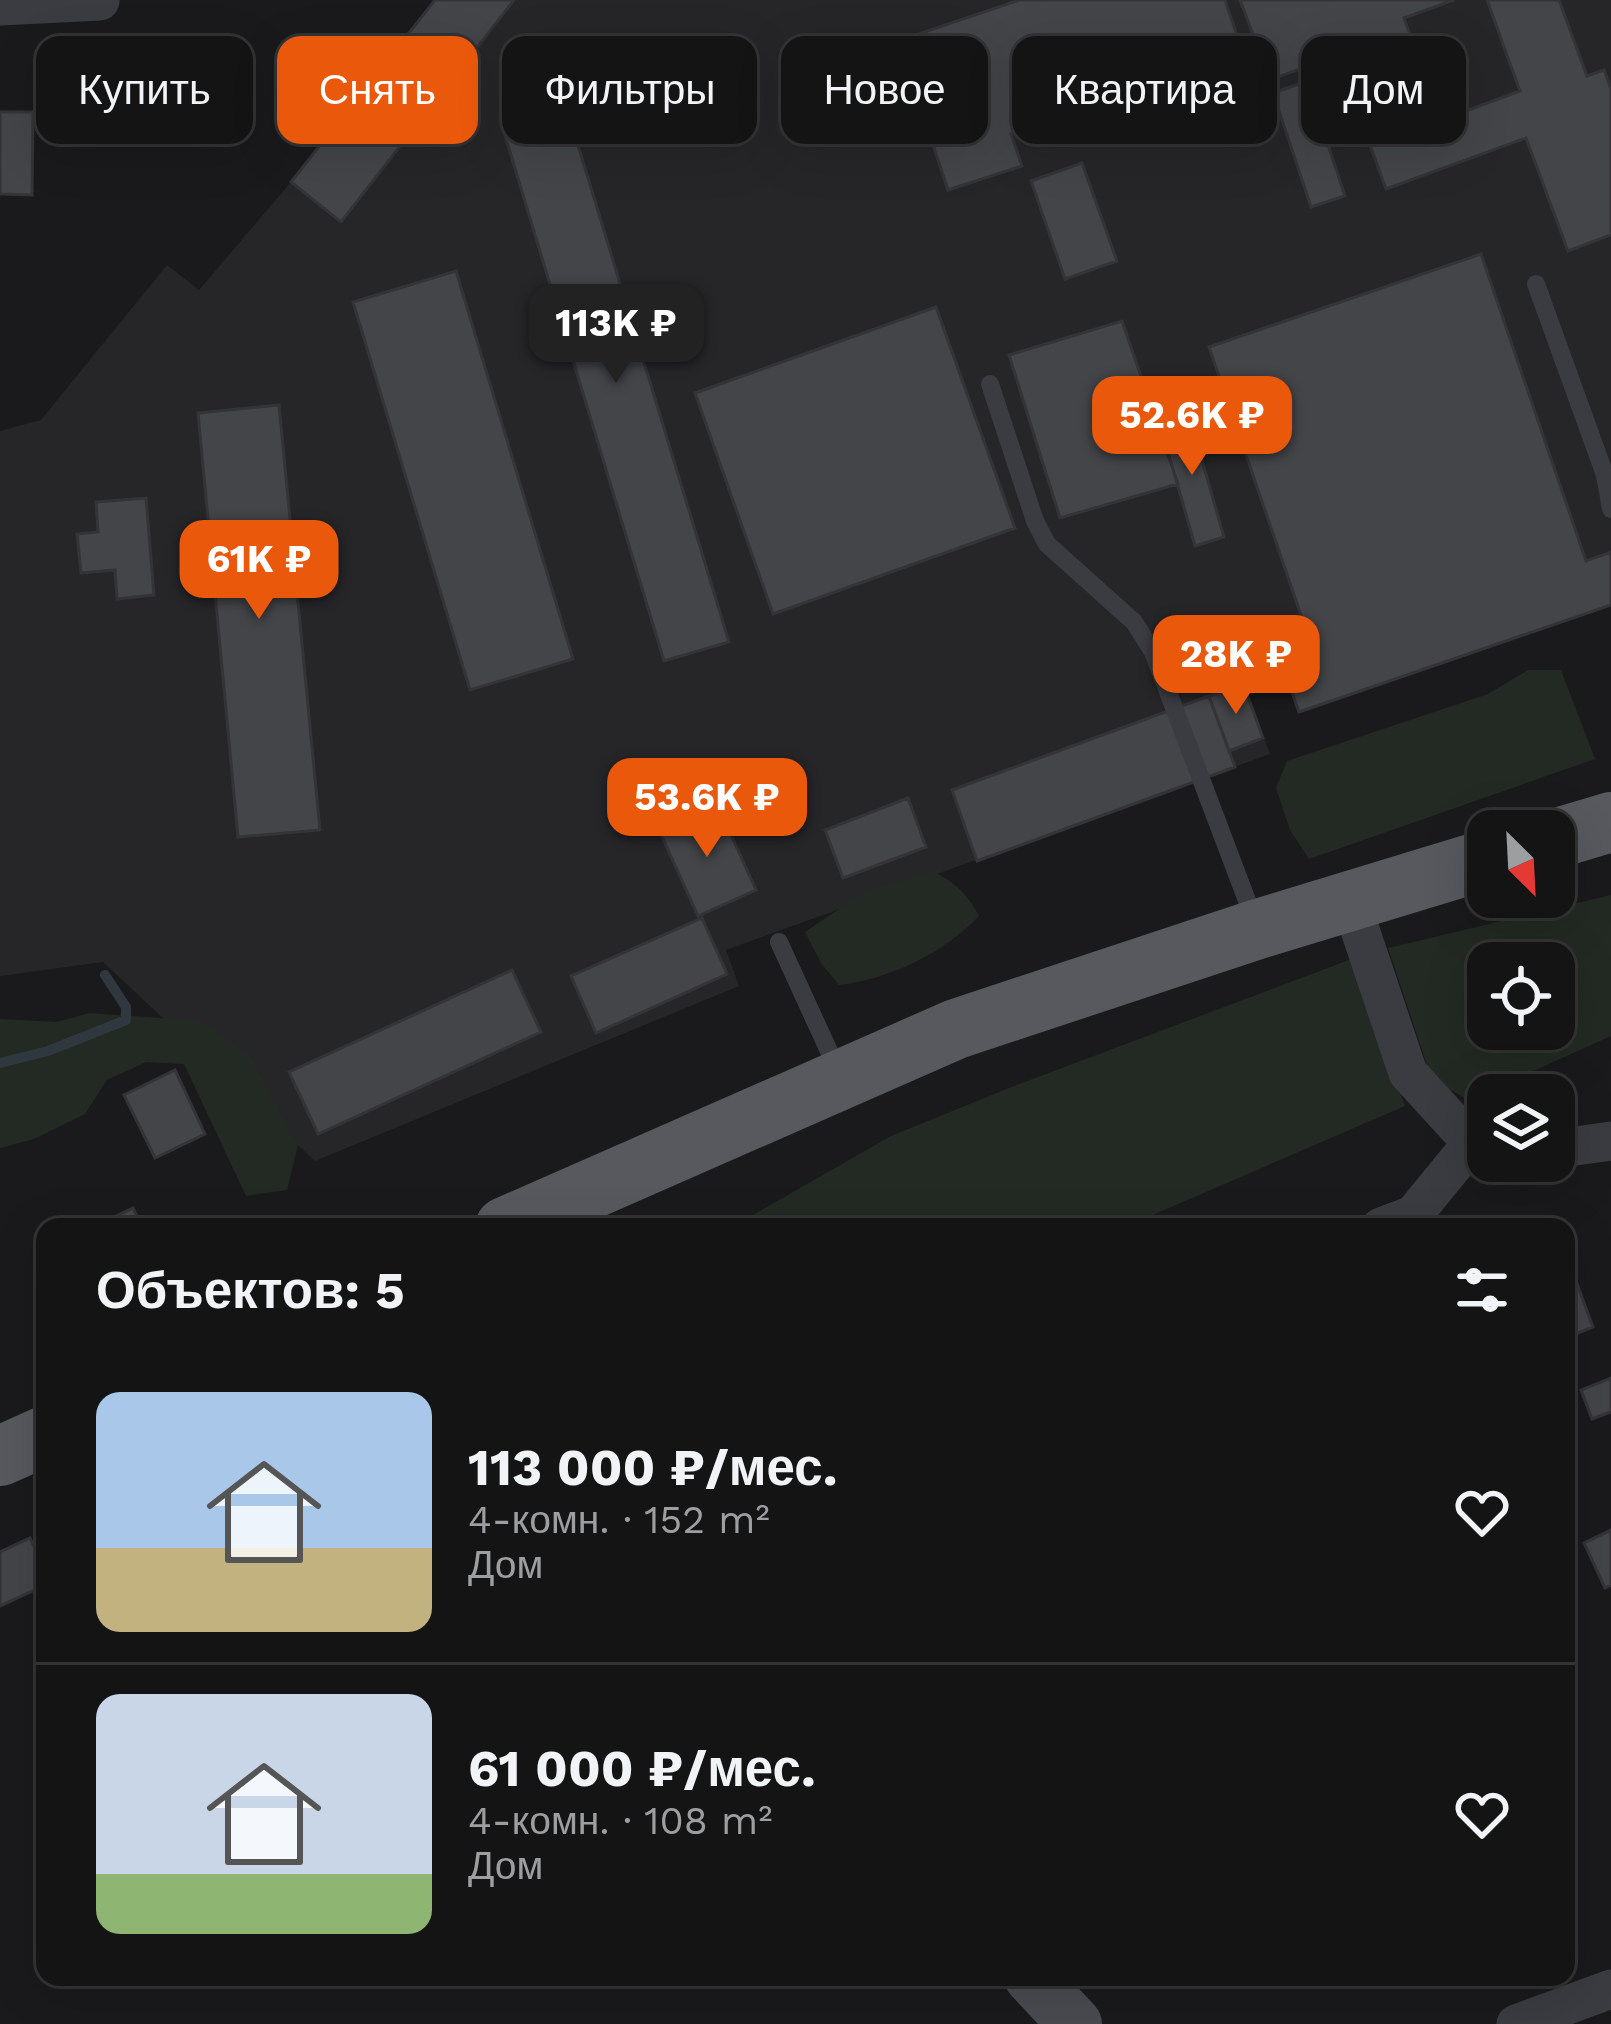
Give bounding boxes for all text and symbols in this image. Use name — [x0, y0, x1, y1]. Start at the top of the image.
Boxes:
chip: Купить — [36, 36, 253, 144]
chip: Снять — [277, 36, 478, 144]
chip: Фильтры — [502, 36, 757, 144]
chip: Новое — [781, 36, 988, 144]
chip: Квартира — [1012, 36, 1277, 144]
chip: Дом — [1301, 36, 1466, 144]
pin: 113K ₽ — [518, 284, 714, 386]
text: 113K ₽ — [555, 300, 677, 345]
pin: 52.6K ₽ — [1081, 376, 1303, 478]
text: 52.6K ₽ — [1119, 392, 1265, 437]
pin: 61K ₽ — [175, 520, 343, 622]
text: 61K ₽ — [207, 536, 311, 581]
pin: 28K ₽ — [1152, 615, 1320, 717]
text: 28K ₽ — [1180, 631, 1292, 676]
pin: 53.6K ₽ — [596, 758, 818, 860]
text: 53.6K ₽ — [634, 774, 780, 819]
north arrow — [1467, 810, 1575, 918]
map controls — [1467, 810, 1575, 1182]
button: locate — [1467, 942, 1575, 1050]
button: layers — [1467, 1074, 1575, 1182]
icon: filters — [1449, 1257, 1515, 1323]
text: Объектов: 5 — [96, 1261, 405, 1320]
text: 113 000 ₽/мес. — [468, 1438, 837, 1497]
icon: home — [192, 1440, 336, 1584]
icon: heart — [1449, 1479, 1515, 1545]
text: 4-комн. · 152 m² — [468, 1497, 770, 1542]
text: Дом — [468, 1542, 543, 1587]
text: 61 000 ₽/мес. — [468, 1739, 816, 1798]
icon: home — [192, 1742, 336, 1886]
icon: heart — [1449, 1781, 1515, 1847]
text: 4-комн. · 108 m² — [468, 1798, 772, 1843]
text: Дом — [468, 1843, 543, 1888]

